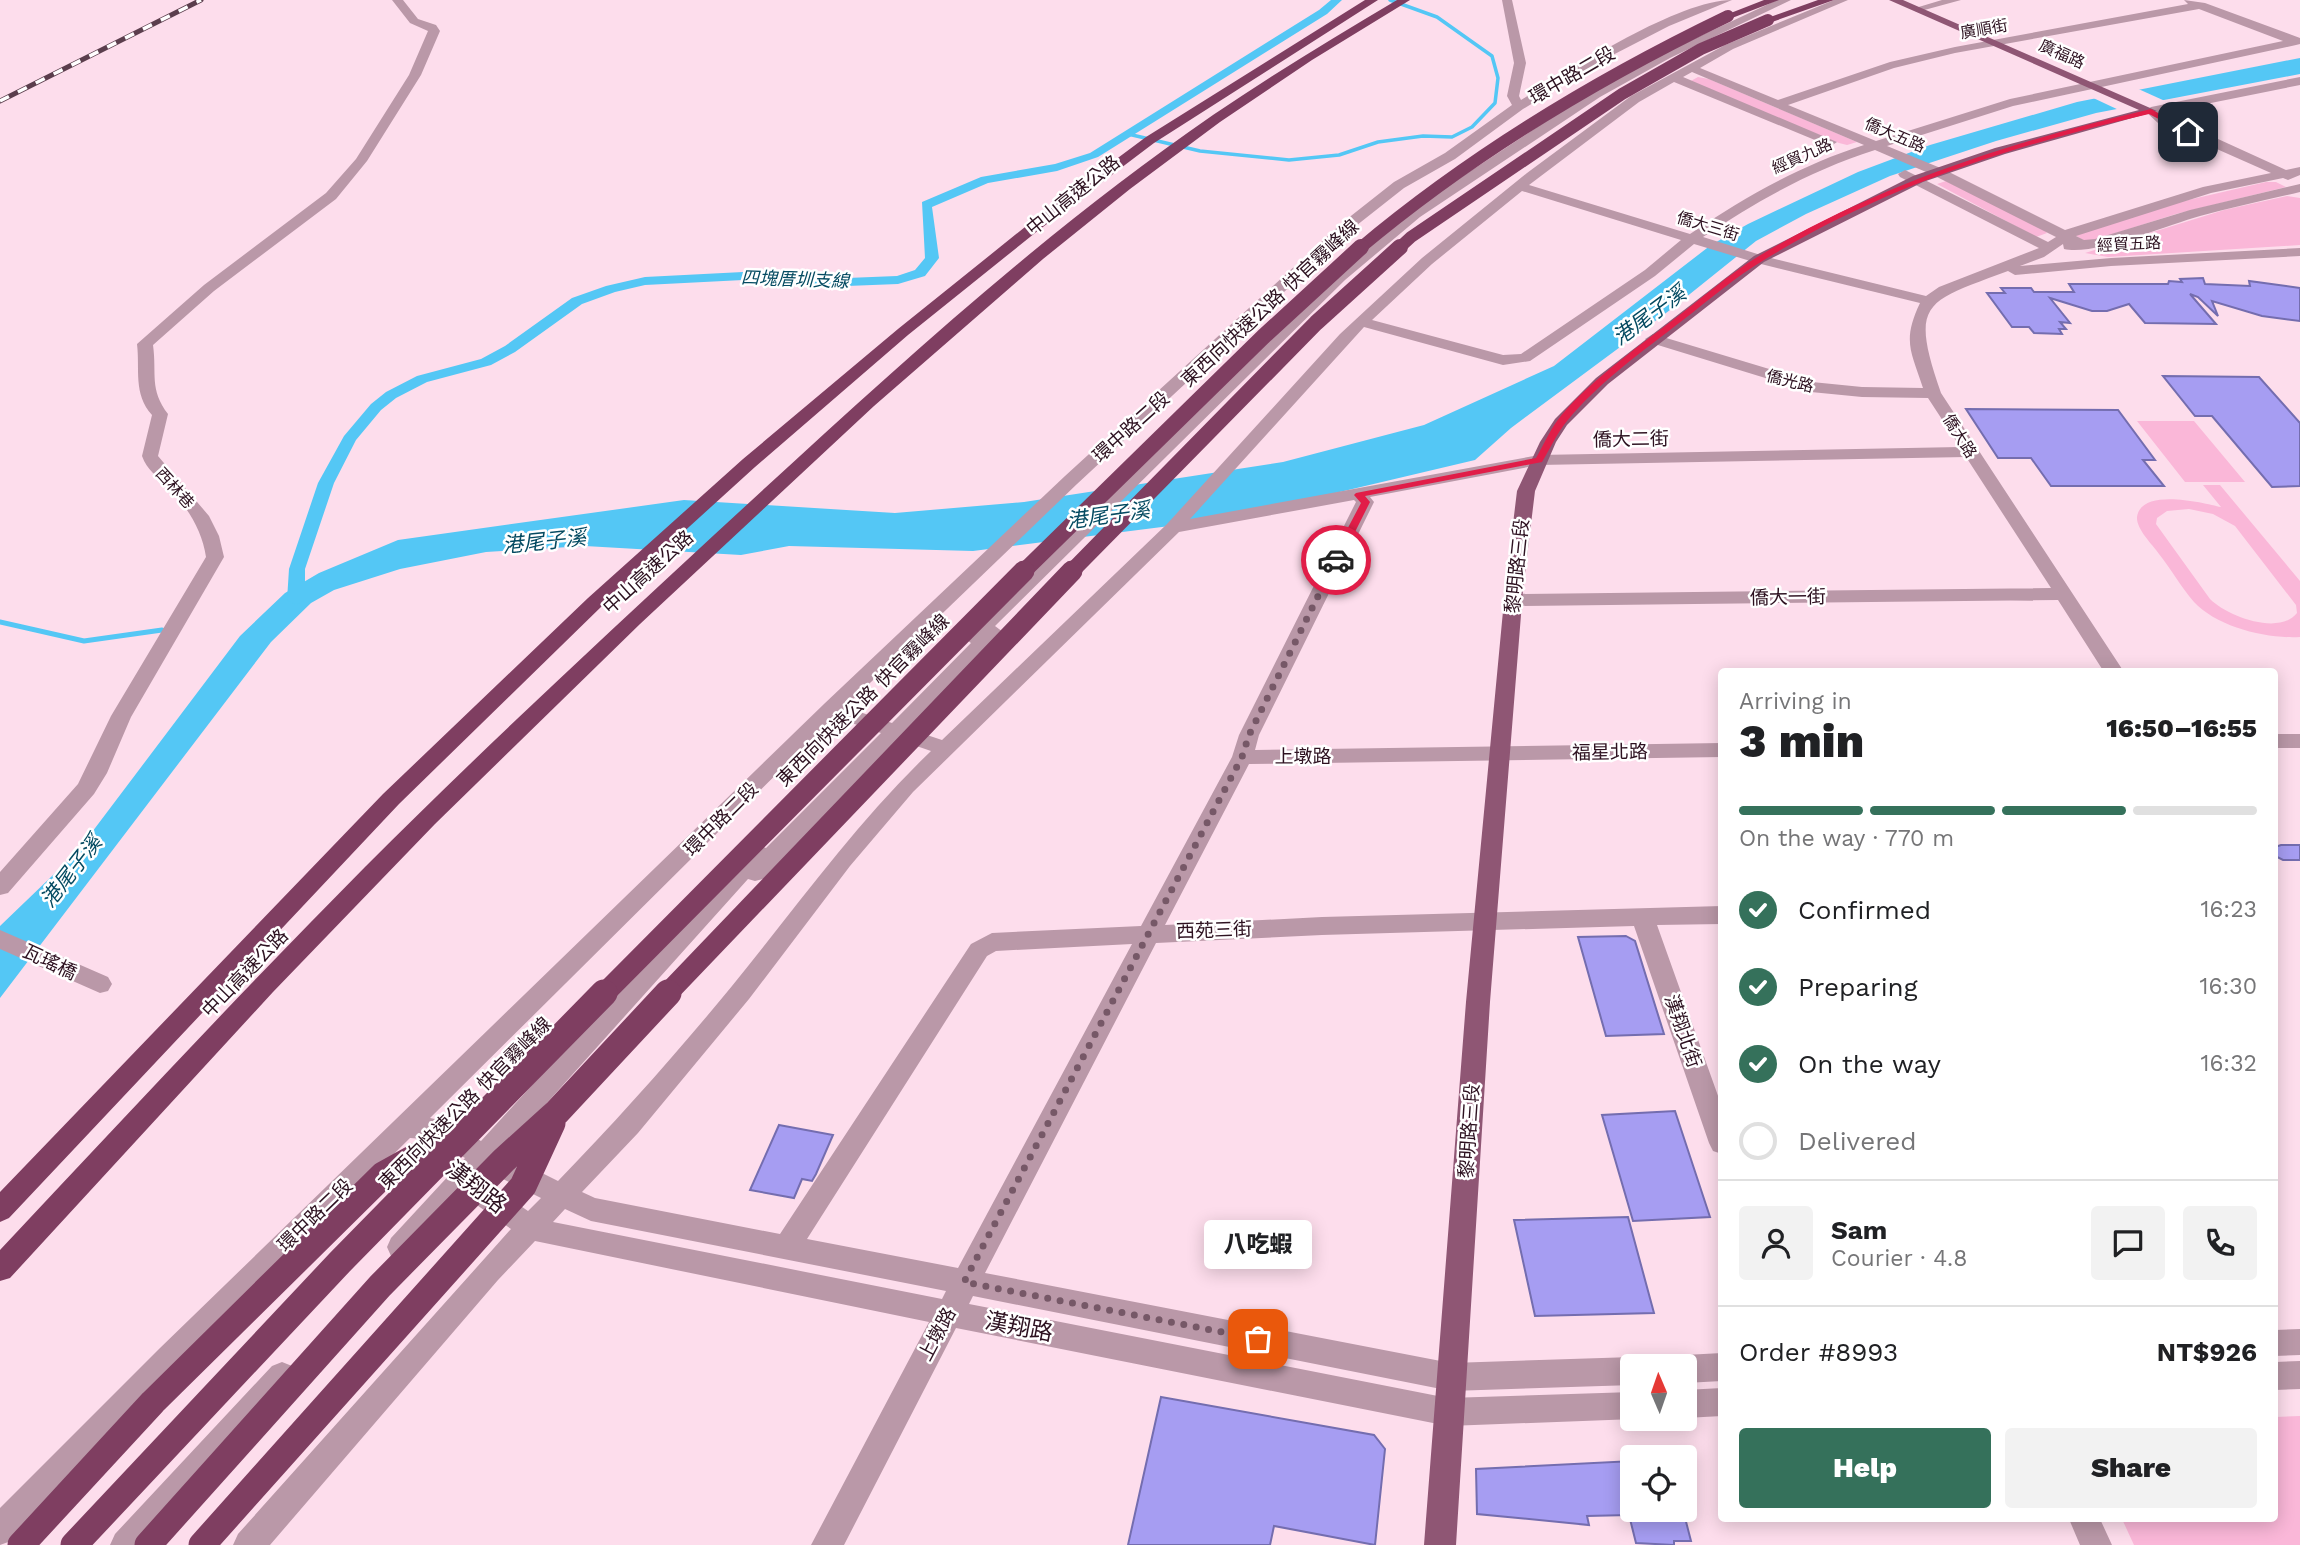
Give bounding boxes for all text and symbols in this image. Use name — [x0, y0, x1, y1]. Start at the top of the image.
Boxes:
street label: 廣順街 — [1959, 15, 2009, 43]
street label: 廣福路 — [2036, 36, 2088, 72]
street label: 環中路二段 — [1525, 41, 1619, 109]
pin — [2158, 102, 2218, 162]
icon: home — [2169, 113, 2207, 151]
street label: 僑大五路 — [1862, 114, 1928, 156]
street label: 經貿九路 — [1769, 134, 1835, 178]
street label: 中山高速公路 — [1021, 150, 1125, 240]
street label: 僑大三街 — [1675, 208, 1741, 244]
street label: 東西向快速公路 快官霧峰線 — [1176, 215, 1364, 391]
street label: 經貿五路 — [2097, 233, 2161, 255]
water label: 四塊厝圳支線 — [741, 267, 851, 291]
water label: 港尾子溪 — [1608, 278, 1693, 350]
street label: 僑光路 — [1764, 366, 1816, 396]
street label: 環中路二段 — [1088, 387, 1174, 467]
street label: 僑大路 — [1939, 411, 1981, 461]
street label: 僑大二街 — [1593, 427, 1669, 451]
street label: 西林巷 — [152, 464, 198, 512]
water label: 港尾子溪 — [1065, 496, 1154, 533]
street label: 黎明路三段 — [1501, 518, 1533, 614]
water label: 港尾子溪 — [501, 524, 590, 558]
street label: 中山高速公路 — [598, 525, 698, 619]
courier — [1301, 525, 1371, 595]
icon: car — [1317, 541, 1355, 579]
street label: 僑大一街 — [1750, 585, 1826, 609]
street label: 東西向快速公路 快官霧峰線 — [772, 609, 954, 791]
text: Arriving in — [1739, 688, 1852, 715]
text: 16:50–16:55 — [2106, 713, 2257, 743]
text: 3 min — [1739, 714, 1864, 768]
street label: 福星北路 — [1572, 740, 1648, 764]
street label: 上墩路 — [1274, 745, 1332, 768]
street label: 環中路二段 — [679, 777, 763, 861]
text: On the way · 770 m — [1739, 825, 1954, 852]
water label: 港尾子溪 — [35, 828, 109, 912]
icon: check — [1739, 891, 1777, 929]
text: Confirmed — [1798, 895, 1931, 925]
text: 16:23 — [2200, 896, 2257, 923]
street label: 西苑三街 — [1176, 917, 1252, 943]
street label: 中山高速公路 — [197, 924, 293, 1022]
street label: 瓦瑤橋 — [19, 940, 81, 984]
icon: check — [1739, 968, 1777, 1006]
text: Preparing — [1798, 972, 1918, 1002]
text: 16:30 — [2200, 973, 2257, 1000]
street label: 漢翔北街 — [1660, 991, 1706, 1071]
street label: 東西向快速公路 快官霧峰線 — [374, 1012, 556, 1194]
icon: check — [1739, 1045, 1777, 1083]
text: On the way — [1798, 1049, 1941, 1079]
text: 16:32 — [2200, 1050, 2257, 1077]
street label: 黎明路三段 — [1454, 1083, 1484, 1179]
text: Delivered — [1798, 1126, 1917, 1156]
street label: 漢翔路 — [441, 1155, 511, 1219]
street label: 環中路二段 — [273, 1174, 357, 1256]
button: person — [1739, 1206, 1813, 1280]
button: chat — [2091, 1206, 2165, 1280]
button: phone — [2183, 1206, 2257, 1280]
text: Sam — [1831, 1215, 1887, 1245]
callout: 八吃蝦 — [1204, 1220, 1312, 1269]
text: 八吃蝦 — [1224, 1231, 1293, 1258]
text: Courier · 4.8 — [1831, 1245, 1967, 1272]
street label: 上墩路 — [913, 1303, 961, 1365]
street label: 漢翔路 — [983, 1307, 1055, 1347]
pin — [1228, 1309, 1288, 1369]
icon: bag — [1239, 1320, 1277, 1358]
text: Order #8993 — [1739, 1337, 1898, 1367]
text: NT$926 — [2157, 1337, 2257, 1367]
north arrow — [1620, 1354, 1698, 1432]
map controls — [1620, 1354, 1697, 1522]
button: Help — [1739, 1428, 1991, 1508]
button: Share — [2005, 1428, 2257, 1508]
button: locate — [1620, 1445, 1697, 1522]

